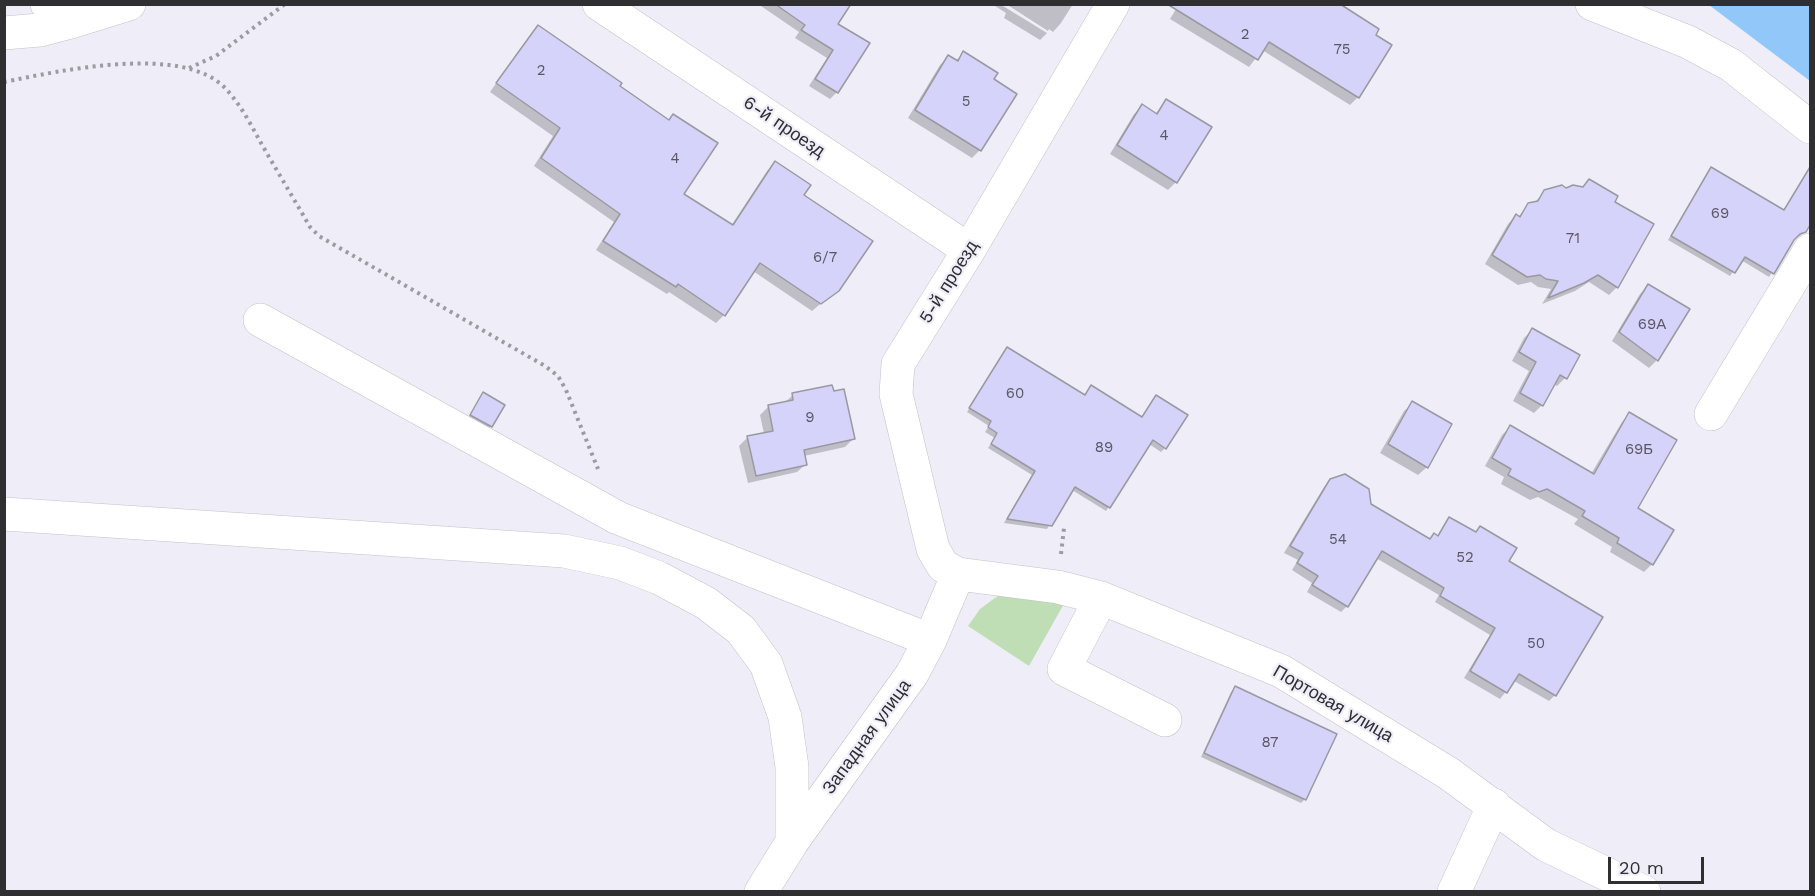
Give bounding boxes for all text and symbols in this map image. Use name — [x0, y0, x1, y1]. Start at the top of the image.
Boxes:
house number: 2 — [1241, 26, 1249, 44]
house number: 75 — [1333, 41, 1351, 59]
house number: 2 — [537, 62, 545, 80]
street label: 6-й проезд — [739, 92, 829, 162]
house number: 5 — [962, 93, 970, 111]
house number: 4 — [1159, 127, 1169, 145]
house number: 4 — [670, 150, 680, 168]
house number: 69 — [1711, 205, 1729, 223]
house number: 71 — [1566, 230, 1580, 248]
street label: 5-й проезд — [915, 237, 983, 327]
house number: 6/7 — [813, 249, 837, 267]
house number: 69А — [1638, 316, 1666, 334]
house number: 60 — [1006, 385, 1024, 403]
house number: 9 — [805, 409, 815, 427]
house number: 89 — [1095, 439, 1113, 457]
house number: 69Б — [1625, 441, 1653, 459]
house number: 54 — [1329, 531, 1347, 549]
house number: 52 — [1456, 549, 1474, 567]
house number: 50 — [1527, 635, 1545, 653]
street label: Портовая улица — [1269, 661, 1397, 747]
street label: Западная улица — [818, 675, 916, 799]
house number: 87 — [1261, 734, 1279, 752]
scale bar — [1611, 845, 1707, 883]
text: 20 m — [1619, 857, 1664, 878]

